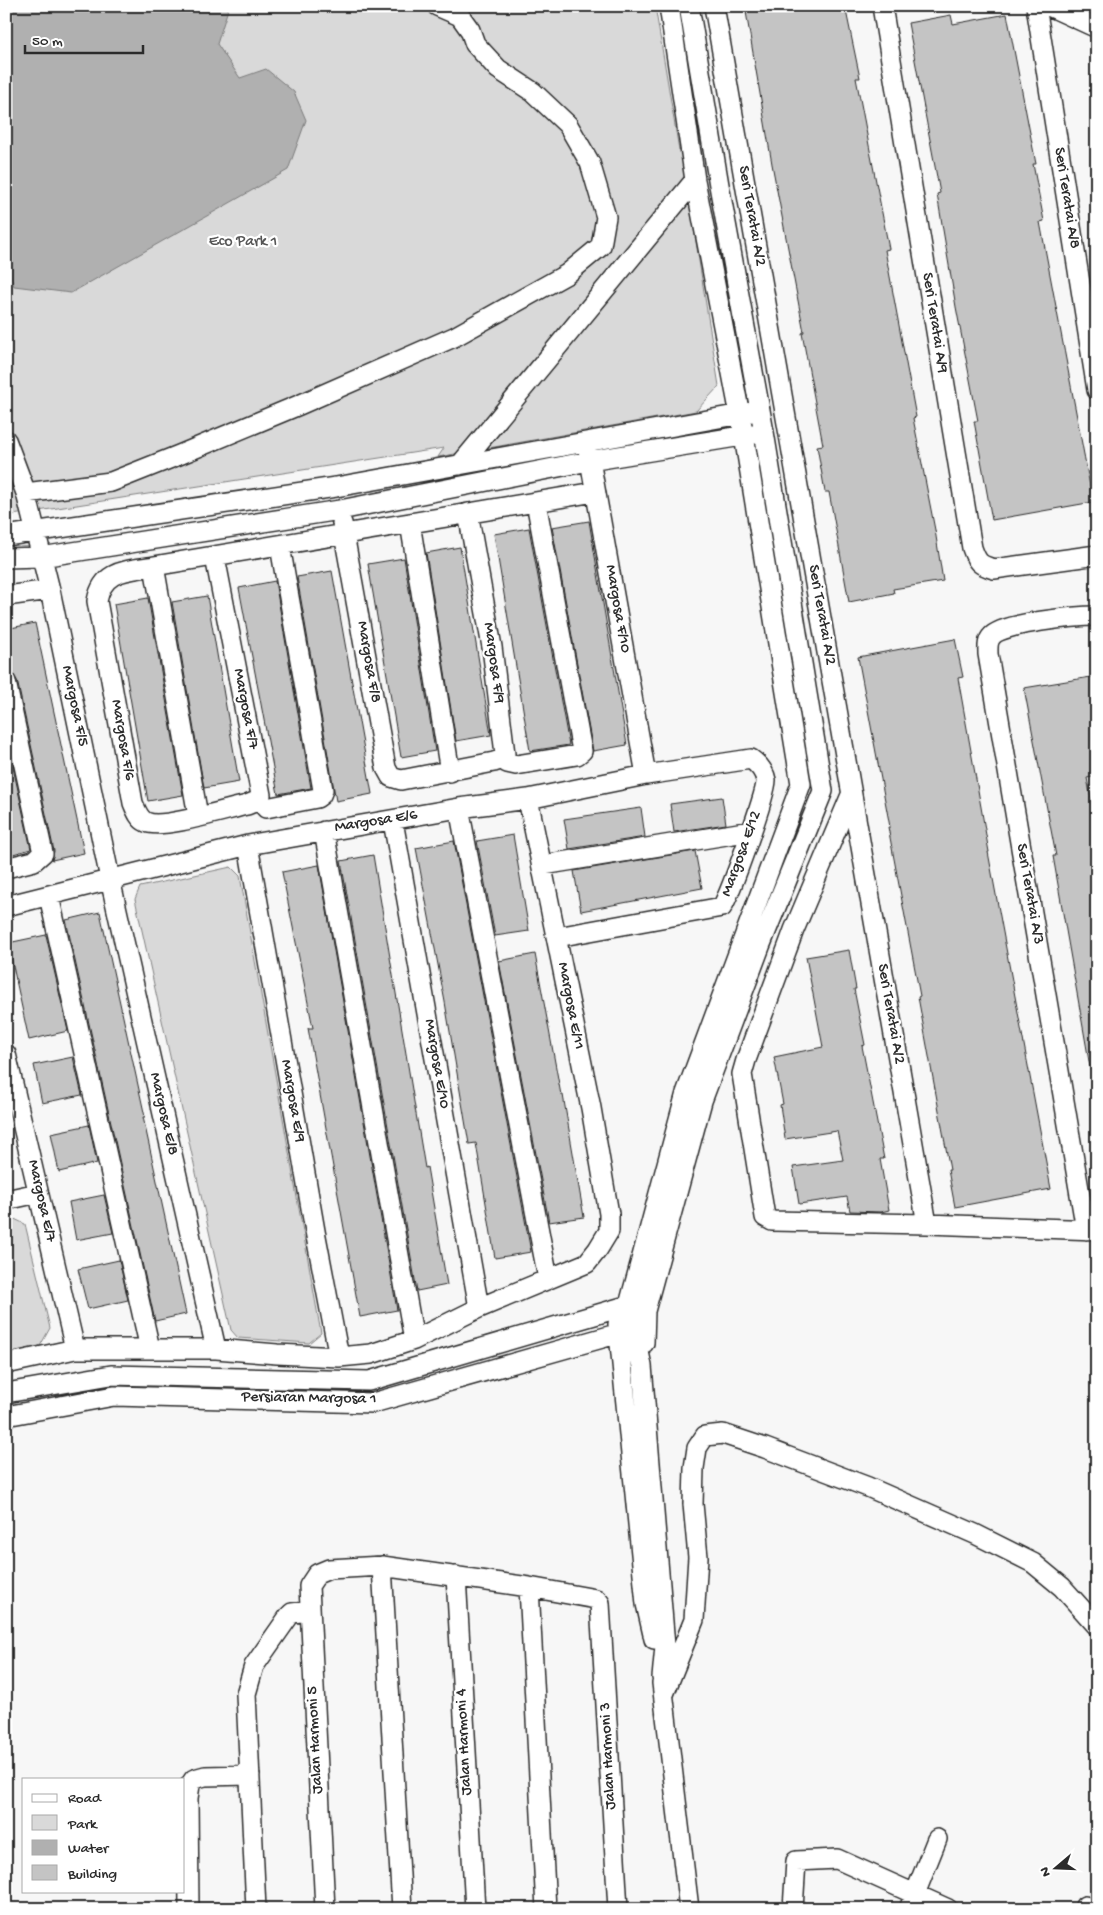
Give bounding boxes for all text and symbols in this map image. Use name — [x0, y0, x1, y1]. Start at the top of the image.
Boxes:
scale bar — [25, 22, 142, 54]
text: 50 m — [32, 33, 63, 51]
street label: Seri Teratai A/8 — [1049, 146, 1083, 250]
street label: Seri Teratai A/2 — [733, 164, 769, 268]
park label: Eco Park 1 — [209, 233, 277, 252]
street label: Seri Teratai A/9 — [917, 271, 951, 375]
street label: Margosa F/10 — [600, 563, 634, 655]
street label: Seri Teratai A/2 — [803, 563, 839, 667]
street label: Margosa F/8 — [351, 620, 385, 704]
street label: Margosa F/9 — [478, 621, 508, 705]
street label: Margosa F/5 — [56, 664, 92, 748]
street label: Margosa F/7 — [228, 667, 262, 752]
street label: Margosa F/6 — [106, 698, 139, 783]
street label: Margosa E/6 — [333, 806, 420, 838]
street label: Margosa E/12 — [718, 808, 766, 899]
street label: Seri Teratai A/3 — [1011, 842, 1047, 946]
street label: Margosa E/11 — [552, 961, 588, 1051]
street label: Seri Teratai A/2 — [872, 962, 908, 1066]
street label: Margosa E/10 — [419, 1018, 453, 1110]
street label: Margosa E/9 — [275, 1058, 309, 1144]
street label: Margosa E/8 — [144, 1071, 182, 1157]
street label: Margosa E/7 — [22, 1158, 60, 1245]
street label: Persiaran Margosa 1 — [240, 1388, 377, 1410]
street label: Jalan Harmoni 5 — [304, 1686, 328, 1794]
street label: Jalan Harmoni 4 — [453, 1688, 477, 1796]
street label: Jalan Harmoni 3 — [597, 1702, 621, 1810]
legend — [22, 1778, 185, 1892]
text: Road — [68, 1790, 102, 1808]
text: Park — [67, 1816, 98, 1834]
text: Water — [68, 1840, 110, 1858]
north arrow — [1030, 1842, 1080, 1892]
text: N — [1037, 1864, 1056, 1879]
text: Building — [67, 1866, 117, 1884]

